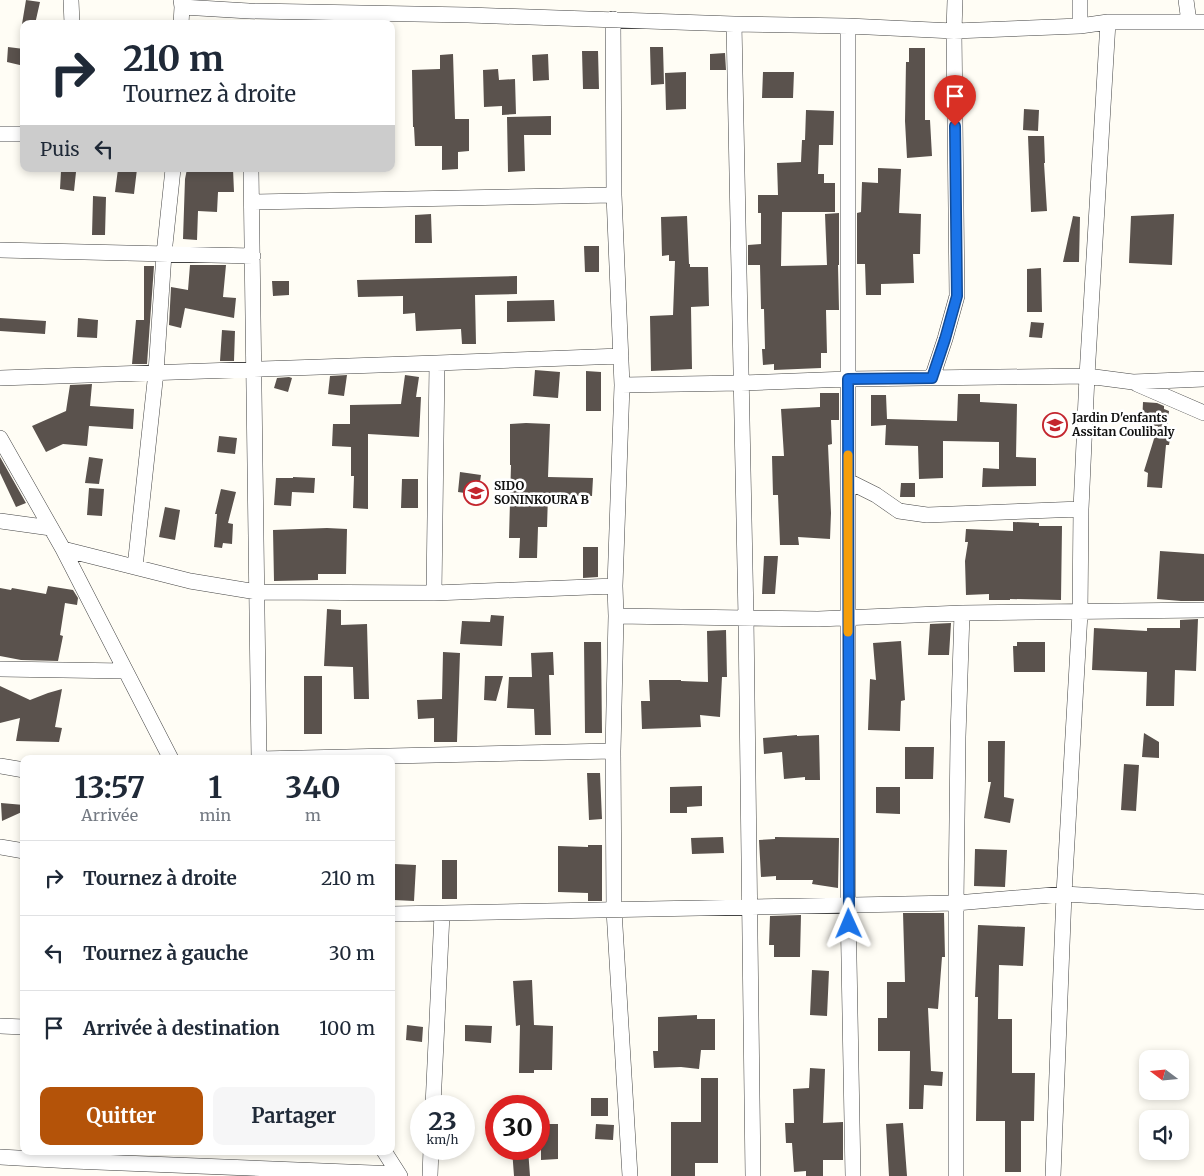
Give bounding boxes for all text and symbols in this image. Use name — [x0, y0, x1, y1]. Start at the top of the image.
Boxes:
text: 210 m — [123, 37, 224, 81]
icon: right — [40, 40, 105, 105]
pin — [934, 75, 976, 126]
text: Tournez à droite — [123, 80, 296, 108]
icon: arrive — [941, 82, 969, 110]
icon: left — [90, 135, 118, 163]
text: Puis — [40, 137, 80, 161]
place label: Jardin D'enfants Assitan Coulibaly — [1071, 410, 1175, 439]
school or university icon: Jardin D'enfants Assitan Coulibaly — [1042, 412, 1068, 438]
place label: SIDO SONINKOURA B — [494, 478, 590, 507]
school or university icon: SIDO SONINKOURA B — [463, 480, 489, 506]
text: 13:57 — [74, 768, 145, 806]
text: 1 — [208, 768, 222, 806]
text: 340 — [285, 768, 341, 806]
text: Arrivée — [81, 805, 138, 825]
text: min — [199, 805, 231, 825]
text: m — [305, 805, 321, 825]
icon: right — [40, 864, 68, 892]
text: Tournez à droite — [83, 866, 237, 890]
text: 210 m — [321, 866, 375, 890]
position arrow — [822, 897, 874, 949]
icon: left — [40, 939, 68, 967]
text: Tournez à gauche — [83, 941, 248, 965]
text: 30 m — [329, 941, 375, 965]
icon: arrive — [40, 1014, 68, 1042]
text: Arrivée à destination — [83, 1016, 280, 1040]
text: 100 m — [319, 1016, 375, 1040]
north arrow — [1139, 1050, 1189, 1100]
map controls — [1139, 1050, 1189, 1160]
button: Quitter — [40, 1087, 203, 1145]
button: Partager — [213, 1087, 375, 1145]
speed limit sign: 30 — [485, 1095, 550, 1160]
text: 23 — [428, 1105, 457, 1137]
button: sound — [1139, 1110, 1189, 1160]
text: km/h — [427, 1132, 458, 1147]

